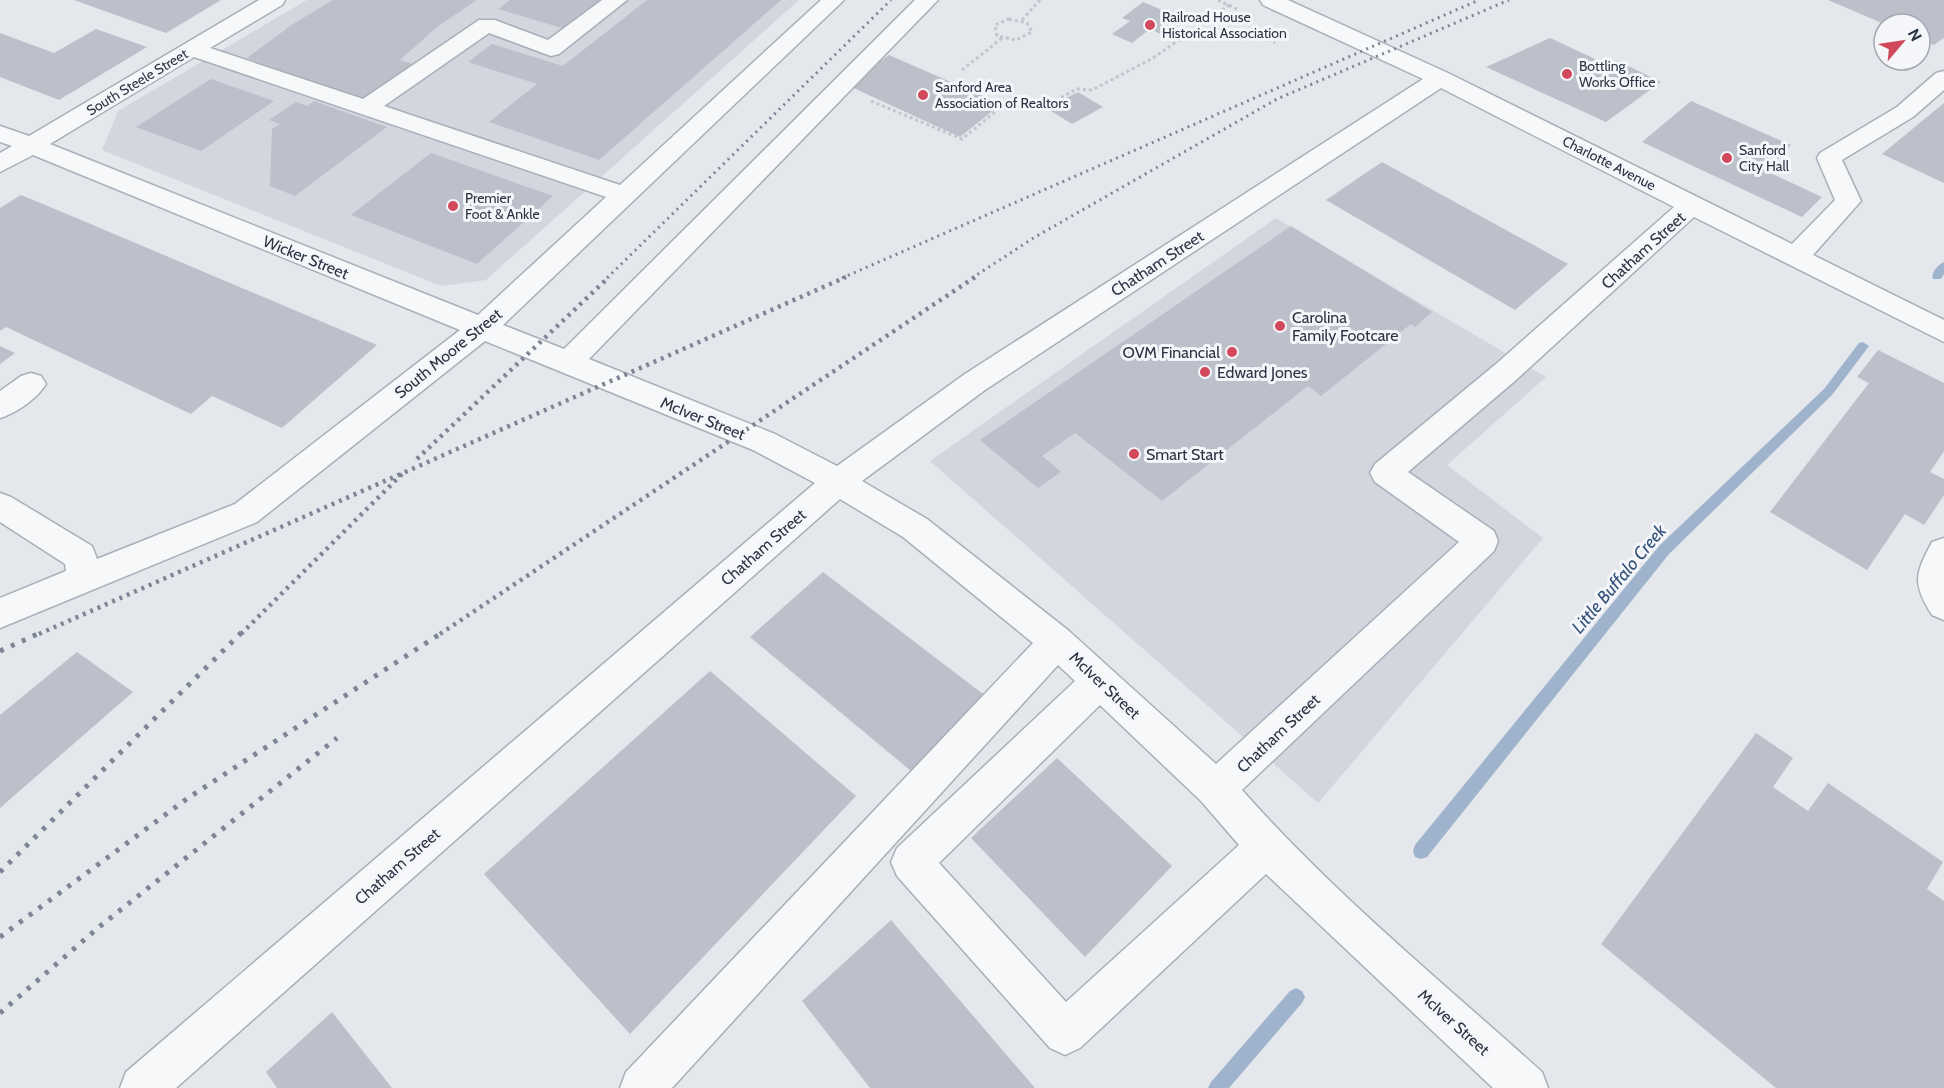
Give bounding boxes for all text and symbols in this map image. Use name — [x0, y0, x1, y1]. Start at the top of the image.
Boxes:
place label: Railroad House Historical Association — [1162, 8, 1287, 42]
north arrow — [1872, 12, 1932, 72]
marker: Railroad House Historical Association — [1143, 18, 1157, 32]
text: N — [1904, 25, 1926, 45]
street label: South Steele Street — [83, 44, 191, 119]
place label: Bottling Works Office — [1579, 57, 1655, 91]
marker: Bottling Works Office — [1560, 67, 1574, 81]
place label: Sanford Area Association of Realtors — [935, 78, 1069, 112]
marker: Sanford Area Association of Realtors — [916, 88, 930, 102]
street label: Charlotte Avenue — [1559, 132, 1659, 194]
place label: Sanford City Hall — [1739, 141, 1790, 175]
marker: Sanford City Hall — [1720, 151, 1734, 165]
place label: Premier Foot & Ankle — [465, 189, 540, 223]
marker: Premier Foot & Ankle — [446, 199, 460, 213]
street label: Chatham Street — [1597, 207, 1690, 293]
street label: Chatham Street — [1107, 226, 1208, 300]
street label: Wicker Street — [260, 232, 352, 283]
street label: South Moore Street — [391, 304, 506, 402]
place label: Carolina Family Footcare — [1292, 308, 1398, 345]
marker: Carolina Family Footcare — [1273, 319, 1287, 333]
place label: OVM Financial — [1123, 343, 1220, 362]
marker: OVM Financial — [1225, 345, 1239, 359]
place label: Edward Jones — [1217, 363, 1308, 382]
marker: Edward Jones — [1198, 365, 1212, 379]
street label: McIver Street — [658, 393, 748, 444]
place label: Smart Start — [1146, 445, 1224, 464]
marker: Smart Start — [1127, 447, 1141, 461]
street label: Chatham Street — [717, 505, 810, 589]
water label: Little Buffalo Creek — [1567, 519, 1672, 638]
street label: McIver Street — [1065, 648, 1144, 723]
street label: Chatham Street — [1233, 690, 1324, 777]
street label: Chatham Street — [351, 824, 444, 908]
street label: McIver Street — [1414, 985, 1494, 1060]

